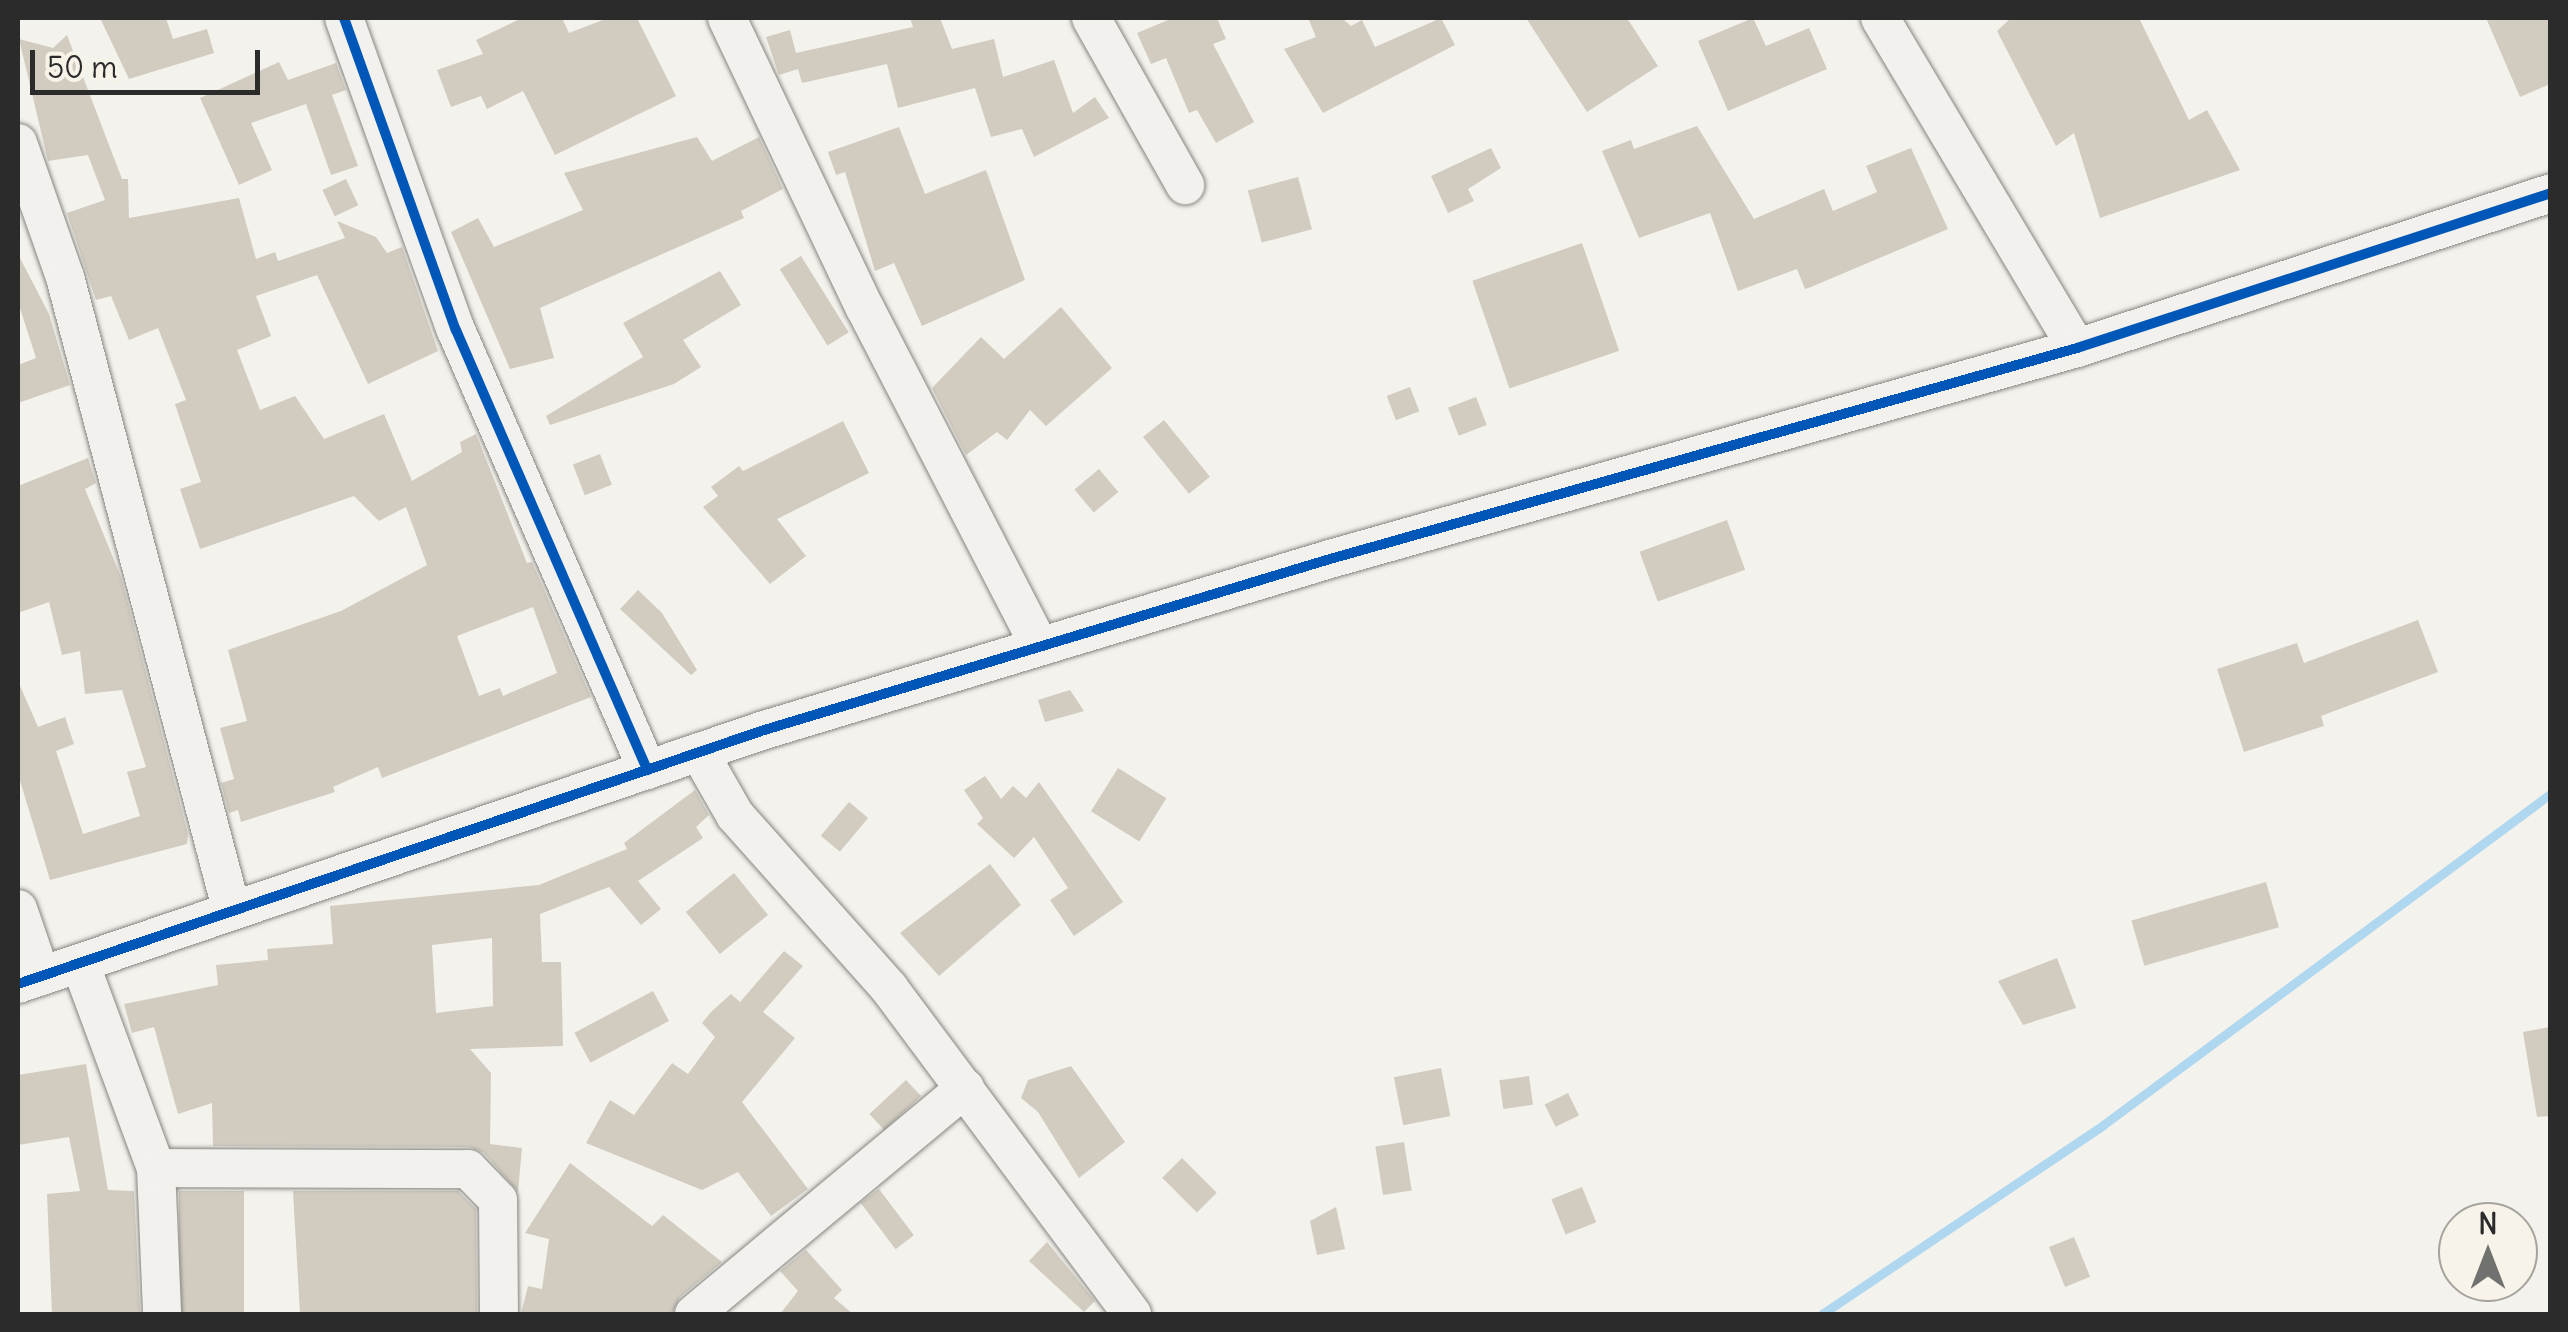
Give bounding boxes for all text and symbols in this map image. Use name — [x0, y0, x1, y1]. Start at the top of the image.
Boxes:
scale bar — [35, 30, 265, 92]
text: 50 m — [47, 48, 117, 86]
north arrow — [2438, 1202, 2538, 1302]
text: N — [2478, 1206, 2498, 1242]

